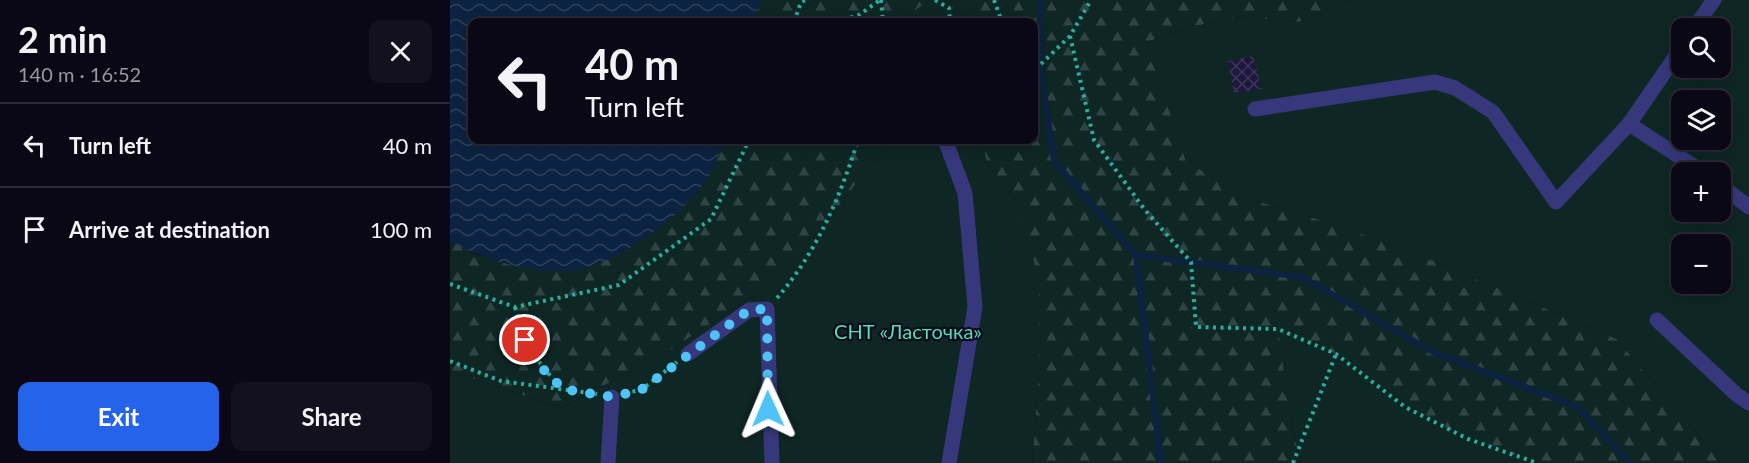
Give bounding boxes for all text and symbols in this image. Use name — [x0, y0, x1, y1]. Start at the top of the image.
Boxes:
text: 2 min — [18, 17, 107, 61]
map controls — [1671, 18, 1731, 294]
button: search — [1671, 18, 1731, 78]
button: close — [369, 20, 432, 83]
text: 40 m — [585, 39, 679, 89]
icon: left — [486, 42, 564, 120]
text: 140 m · 16:52 — [18, 62, 141, 86]
text: Turn left — [585, 90, 684, 123]
button: layers — [1671, 90, 1731, 150]
icon: left — [18, 129, 51, 162]
text: Turn left — [69, 132, 151, 159]
text: 40 m — [383, 132, 432, 159]
button: + — [1671, 162, 1731, 222]
icon: arrive — [18, 213, 51, 246]
text: Arrive at destination — [69, 216, 270, 243]
text: 100 m — [370, 216, 432, 243]
button: − — [1671, 234, 1731, 294]
pin — [499, 314, 550, 365]
park label: СНТ «Ласточка» — [834, 319, 982, 343]
icon: arrive — [508, 323, 541, 356]
position arrow — [736, 377, 800, 441]
button: Exit — [18, 382, 219, 451]
button: Share — [231, 382, 432, 451]

